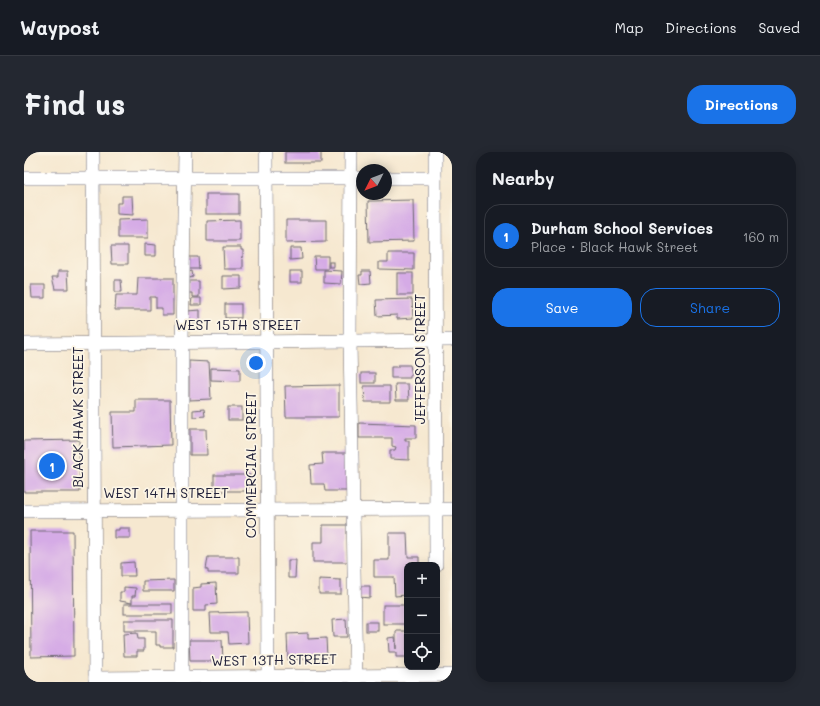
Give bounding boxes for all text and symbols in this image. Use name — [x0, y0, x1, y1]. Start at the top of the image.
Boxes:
text: Waypost — [20, 15, 100, 40]
text: Map — [615, 18, 643, 37]
text: Directions — [665, 18, 736, 37]
text: Saved — [758, 18, 800, 37]
button: Directions — [687, 85, 796, 124]
text: Find us — [24, 86, 125, 122]
north arrow — [356, 164, 392, 200]
text: Nearby — [492, 167, 554, 189]
text: Durham School Services — [531, 218, 713, 238]
text: 1 — [503, 228, 509, 245]
text: 160 m — [743, 228, 779, 245]
text: Place · Black Hawk Street — [531, 238, 698, 255]
button: Save — [492, 288, 632, 327]
button: Share — [640, 288, 780, 327]
street label: JEFFERSON STREET — [410, 293, 429, 424]
street label: WEST 15TH STREET — [175, 315, 301, 334]
street label: BLACK HAWK STREET — [68, 346, 87, 488]
your location — [246, 353, 266, 373]
street label: COMMERCIAL STREET — [241, 392, 260, 538]
pin: 1 — [39, 451, 65, 481]
street label: WEST 14TH STREET — [103, 483, 229, 502]
map controls — [404, 562, 440, 670]
button: + — [404, 562, 440, 598]
button: − — [404, 598, 440, 634]
button: locate — [404, 634, 440, 670]
street label: WEST 13TH STREET — [211, 649, 337, 670]

